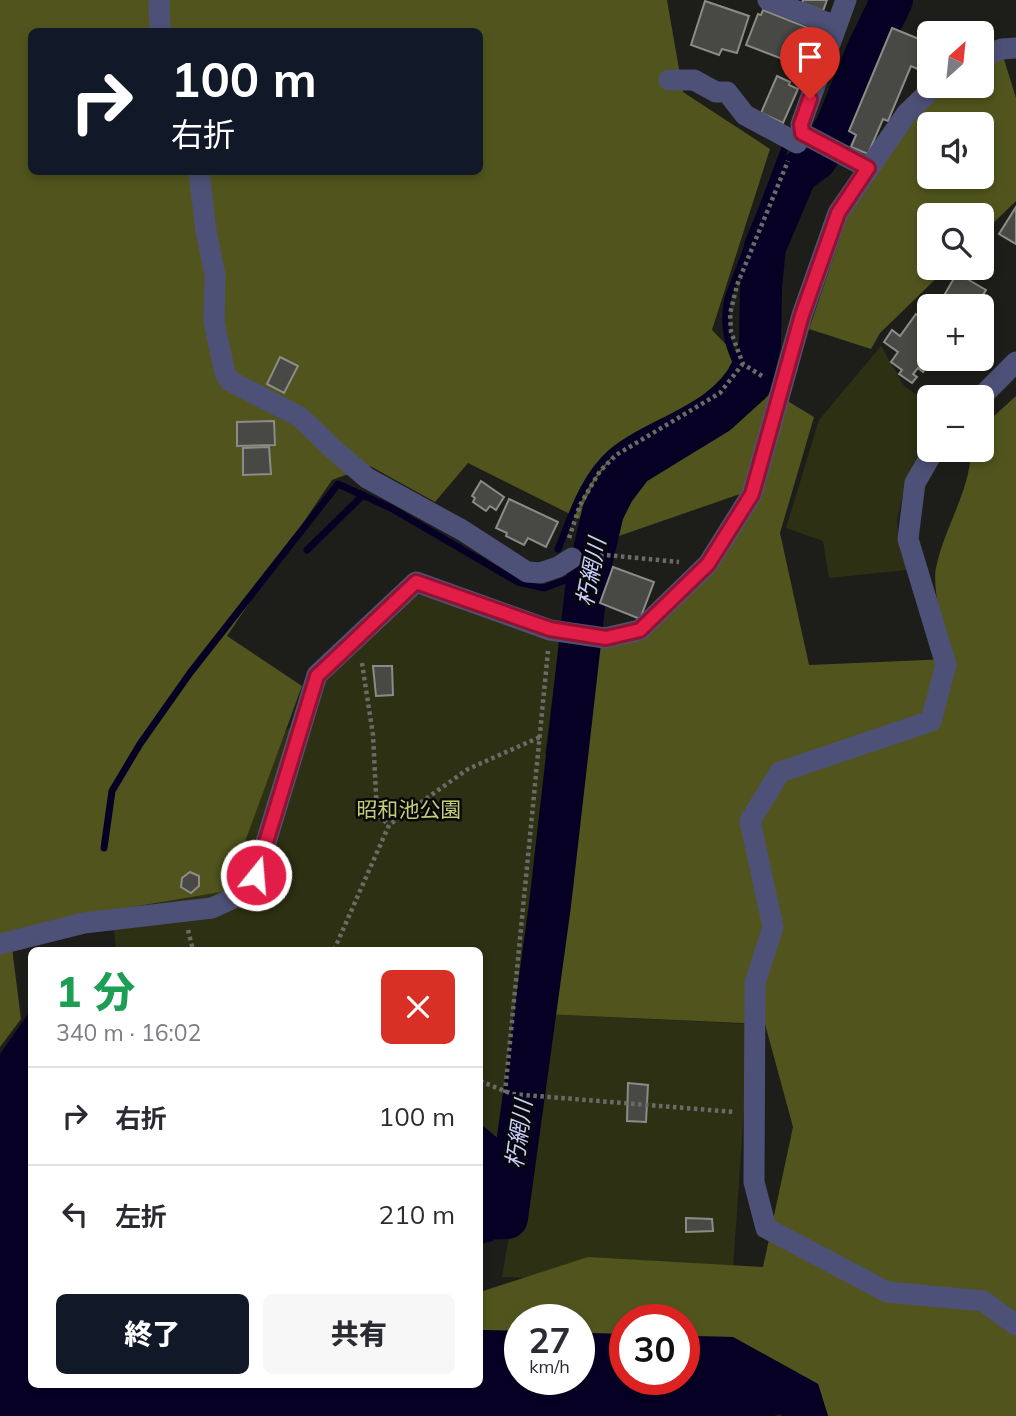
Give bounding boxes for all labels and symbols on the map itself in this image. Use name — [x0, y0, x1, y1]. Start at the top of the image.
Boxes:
north arrow — [917, 21, 994, 98]
pin — [780, 27, 840, 99]
water label: 朽網川 — [570, 532, 612, 609]
park label: 昭和池公園 — [357, 796, 462, 822]
position arrow — [219, 838, 293, 912]
water label: 朽網川 — [499, 1095, 538, 1170]
speed limit sign: 30 — [609, 1304, 700, 1395]

